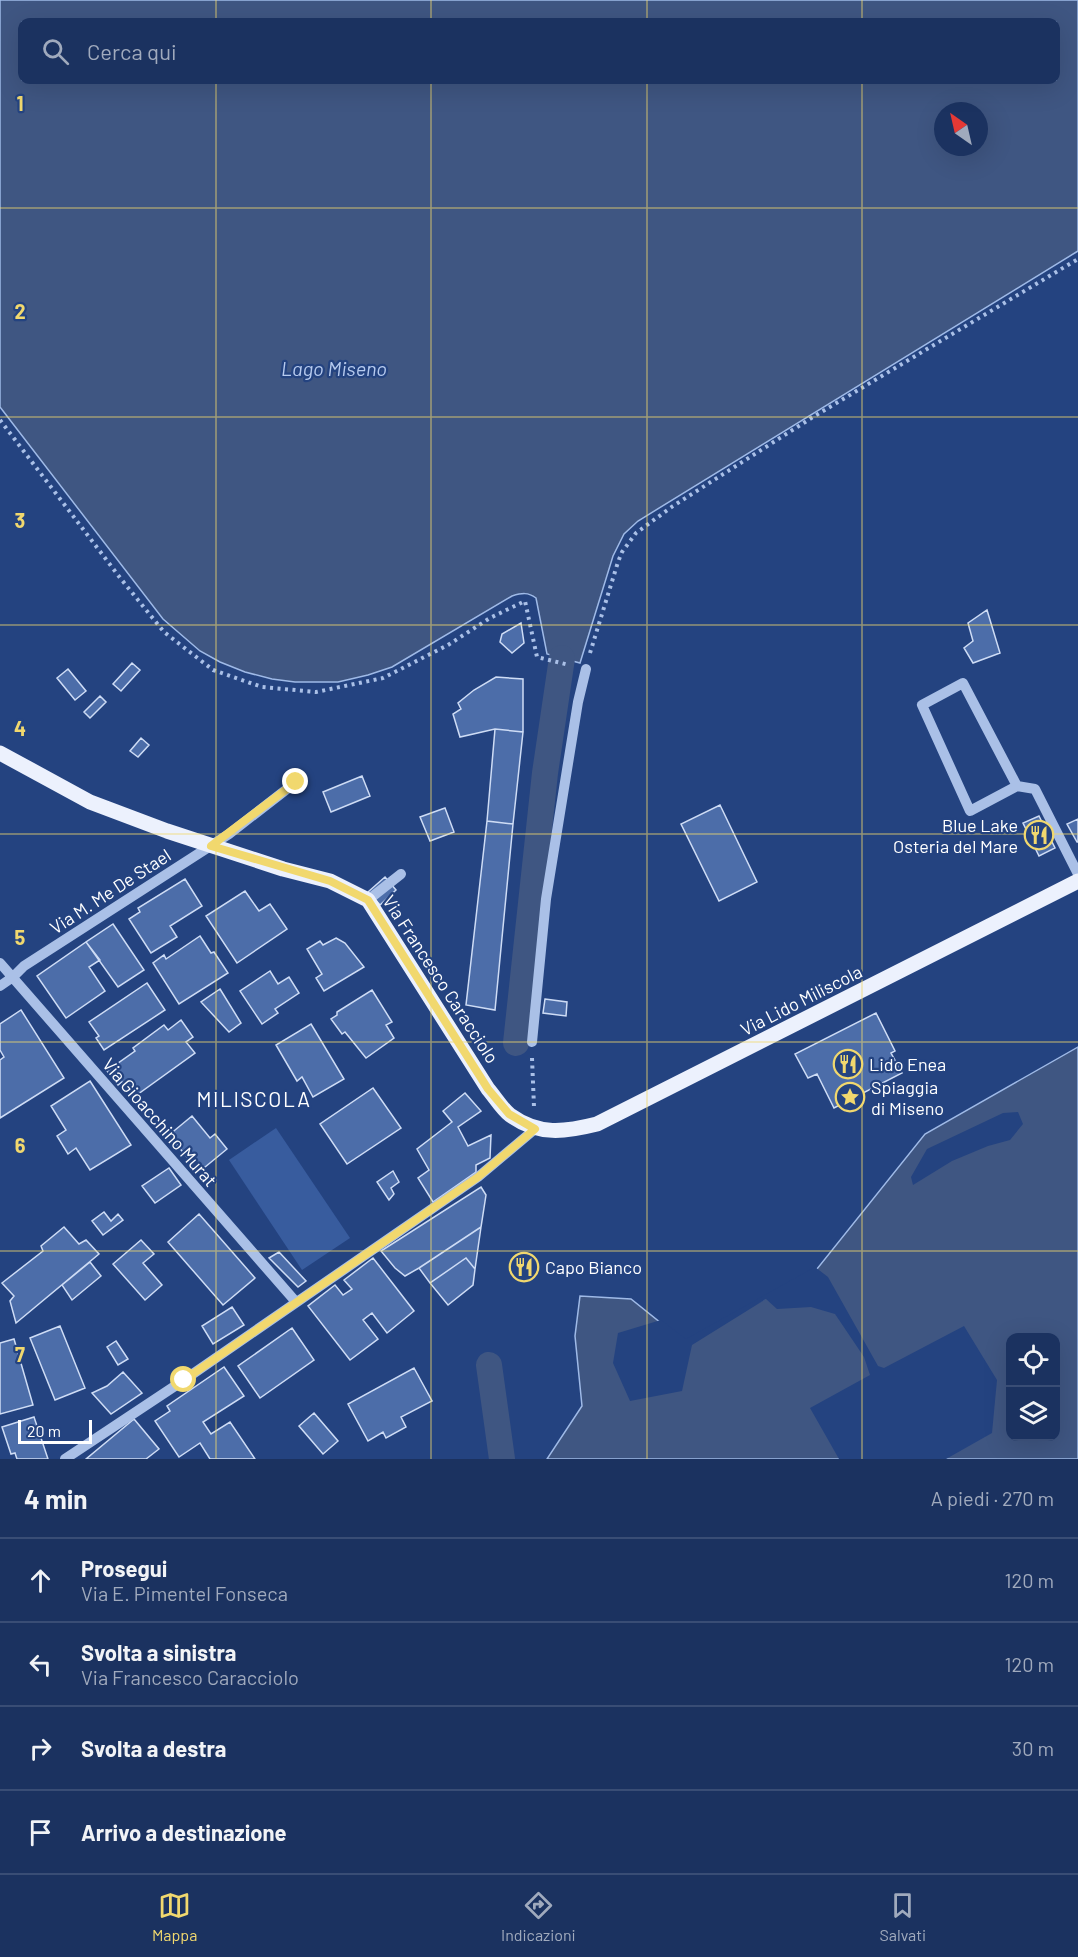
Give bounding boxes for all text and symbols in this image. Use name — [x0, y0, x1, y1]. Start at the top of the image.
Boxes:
search box — [18, 18, 1060, 84]
icon: search — [39, 35, 72, 68]
text: Cerca qui — [87, 38, 177, 64]
text: 1 — [16, 91, 24, 115]
north arrow — [934, 102, 988, 156]
text: 2 — [14, 299, 26, 323]
water label: Lago Miseno — [281, 356, 387, 380]
text: 3 — [15, 508, 25, 532]
text: 4 — [14, 716, 26, 740]
route end — [282, 768, 308, 794]
place label: Blue Lake Osteria del Mare — [893, 814, 1018, 857]
restaurant icon: Blue Lake Osteria del Mare — [1023, 819, 1055, 851]
street label: Via M. Me De Stael — [45, 844, 175, 938]
street label: Via Francesco Caracciolo — [378, 891, 504, 1067]
text: 5 — [15, 925, 26, 949]
street label: Via Lido Miliscola — [737, 960, 865, 1040]
restaurant icon: Lido Enea — [832, 1048, 864, 1080]
street label: Via Gioacchino Murat — [98, 1053, 222, 1191]
place label: Lido Enea — [869, 1053, 946, 1075]
place label: Spiaggia di Miseno — [871, 1076, 944, 1119]
place icon: Spiaggia di Miseno — [834, 1081, 866, 1113]
district label: MILISCOLA — [197, 1086, 311, 1111]
text: 6 — [15, 1133, 26, 1157]
restaurant icon: Capo Bianco — [508, 1251, 540, 1283]
place label: Capo Bianco — [545, 1256, 642, 1278]
map controls — [1006, 1333, 1060, 1441]
button: locate — [1006, 1333, 1060, 1387]
text: 7 — [15, 1342, 25, 1366]
route start — [170, 1366, 196, 1392]
button: layers — [1006, 1387, 1060, 1441]
scale bar — [18, 1417, 92, 1444]
text: 20 m — [27, 1421, 61, 1440]
text: 4 min — [24, 1483, 88, 1514]
text: A piedi · 270 m — [931, 1486, 1054, 1510]
text: Prosegui — [81, 1555, 167, 1581]
icon: ahead — [24, 1564, 57, 1597]
text: 120 m — [1004, 1568, 1054, 1592]
text: Via E. Pimentel Fonseca — [81, 1581, 288, 1605]
text: Svolta a sinistra — [81, 1639, 236, 1665]
icon: left — [24, 1648, 57, 1681]
text: 120 m — [1004, 1652, 1054, 1676]
text: Via Francesco Caracciolo — [81, 1665, 299, 1689]
icon: right — [24, 1732, 57, 1765]
text: Svolta a destra — [81, 1735, 226, 1761]
text: 30 m — [1012, 1736, 1054, 1760]
icon: arrive — [24, 1816, 57, 1849]
text: Arrivo a destinazione — [81, 1819, 287, 1845]
tab: Mappa — [152, 1889, 197, 1944]
tab: Indicazioni — [501, 1889, 576, 1944]
tab: Salvati — [879, 1889, 926, 1944]

